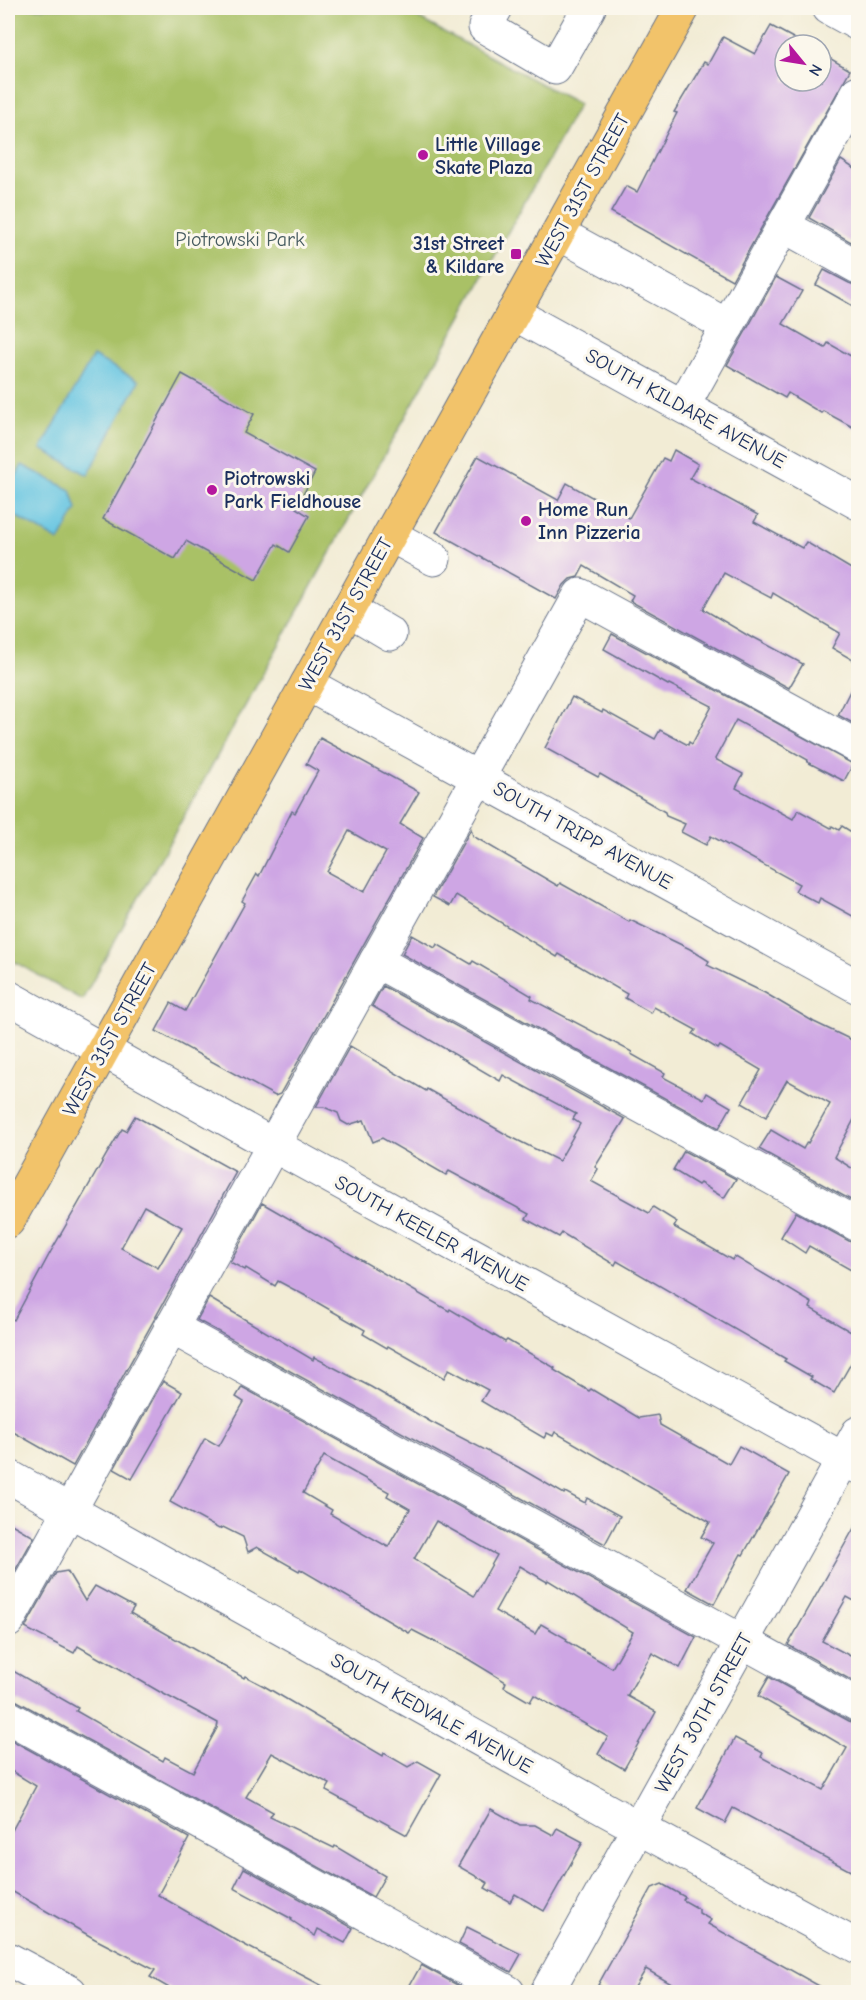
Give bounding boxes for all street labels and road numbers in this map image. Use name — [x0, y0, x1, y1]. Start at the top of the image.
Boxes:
street label: WEST 31ST STREET — [531, 109, 634, 271]
street label: SOUTH KILDARE AVENUE — [581, 344, 790, 473]
street label: WEST 31ST STREET — [294, 533, 397, 695]
street label: SOUTH TRIPP AVENUE — [489, 777, 676, 894]
street label: WEST 31ST STREET — [58, 958, 161, 1120]
street label: SOUTH KEELER AVENUE — [331, 1171, 533, 1296]
street label: WEST 30TH STREET — [650, 1629, 757, 1797]
street label: SOUTH KEDVALE AVENUE — [327, 1648, 537, 1779]

